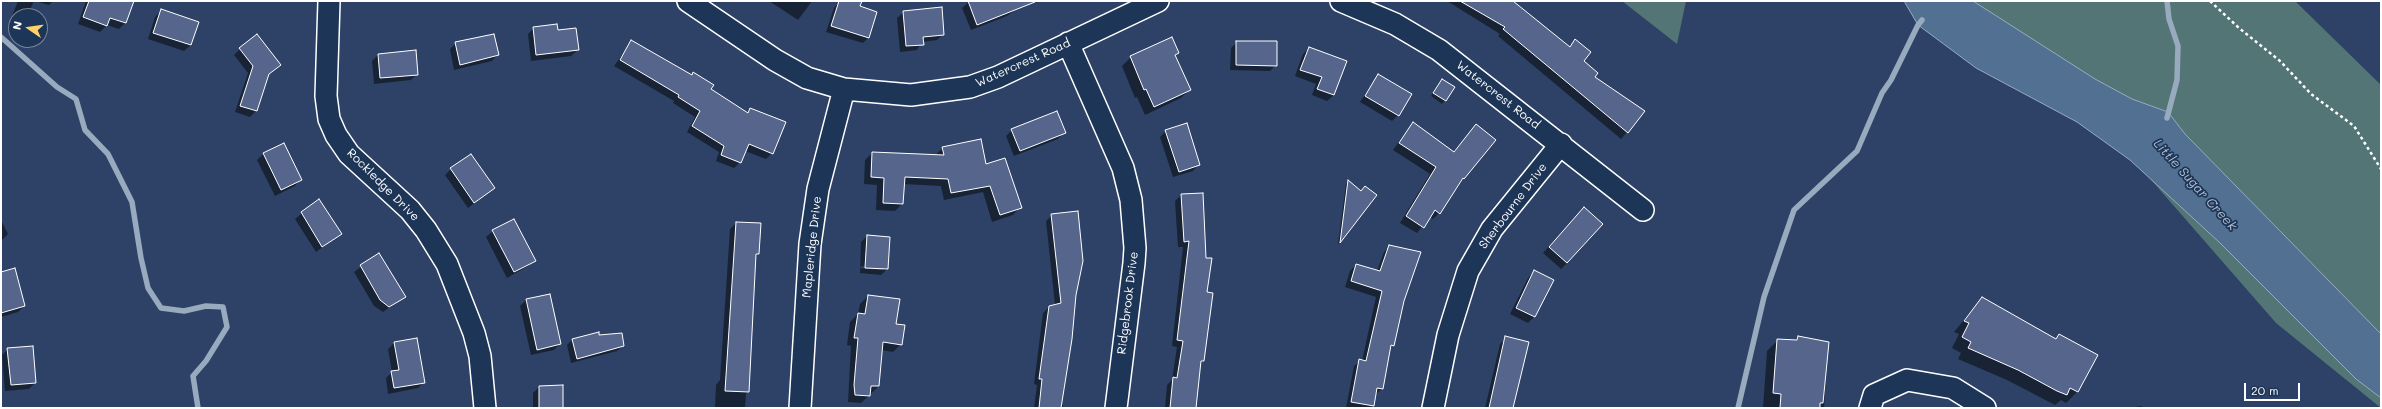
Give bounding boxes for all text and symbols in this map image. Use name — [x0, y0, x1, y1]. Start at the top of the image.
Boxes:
north arrow — [8, 8, 48, 48]
text: N — [9, 20, 25, 31]
street label: Watercrest Road — [973, 36, 1073, 90]
street label: Watercrest Road — [1453, 58, 1543, 132]
water label: Little Sugar Creek — [2150, 136, 2240, 234]
street label: Rockledge Drive — [344, 146, 422, 224]
street label: Sherbourne Drive — [1476, 160, 1550, 252]
street label: Mapleridge Drive — [800, 195, 824, 299]
street label: Ridgebrook Drive — [1115, 251, 1141, 355]
scale bar — [2246, 375, 2302, 401]
text: 20 m — [2251, 382, 2279, 398]

